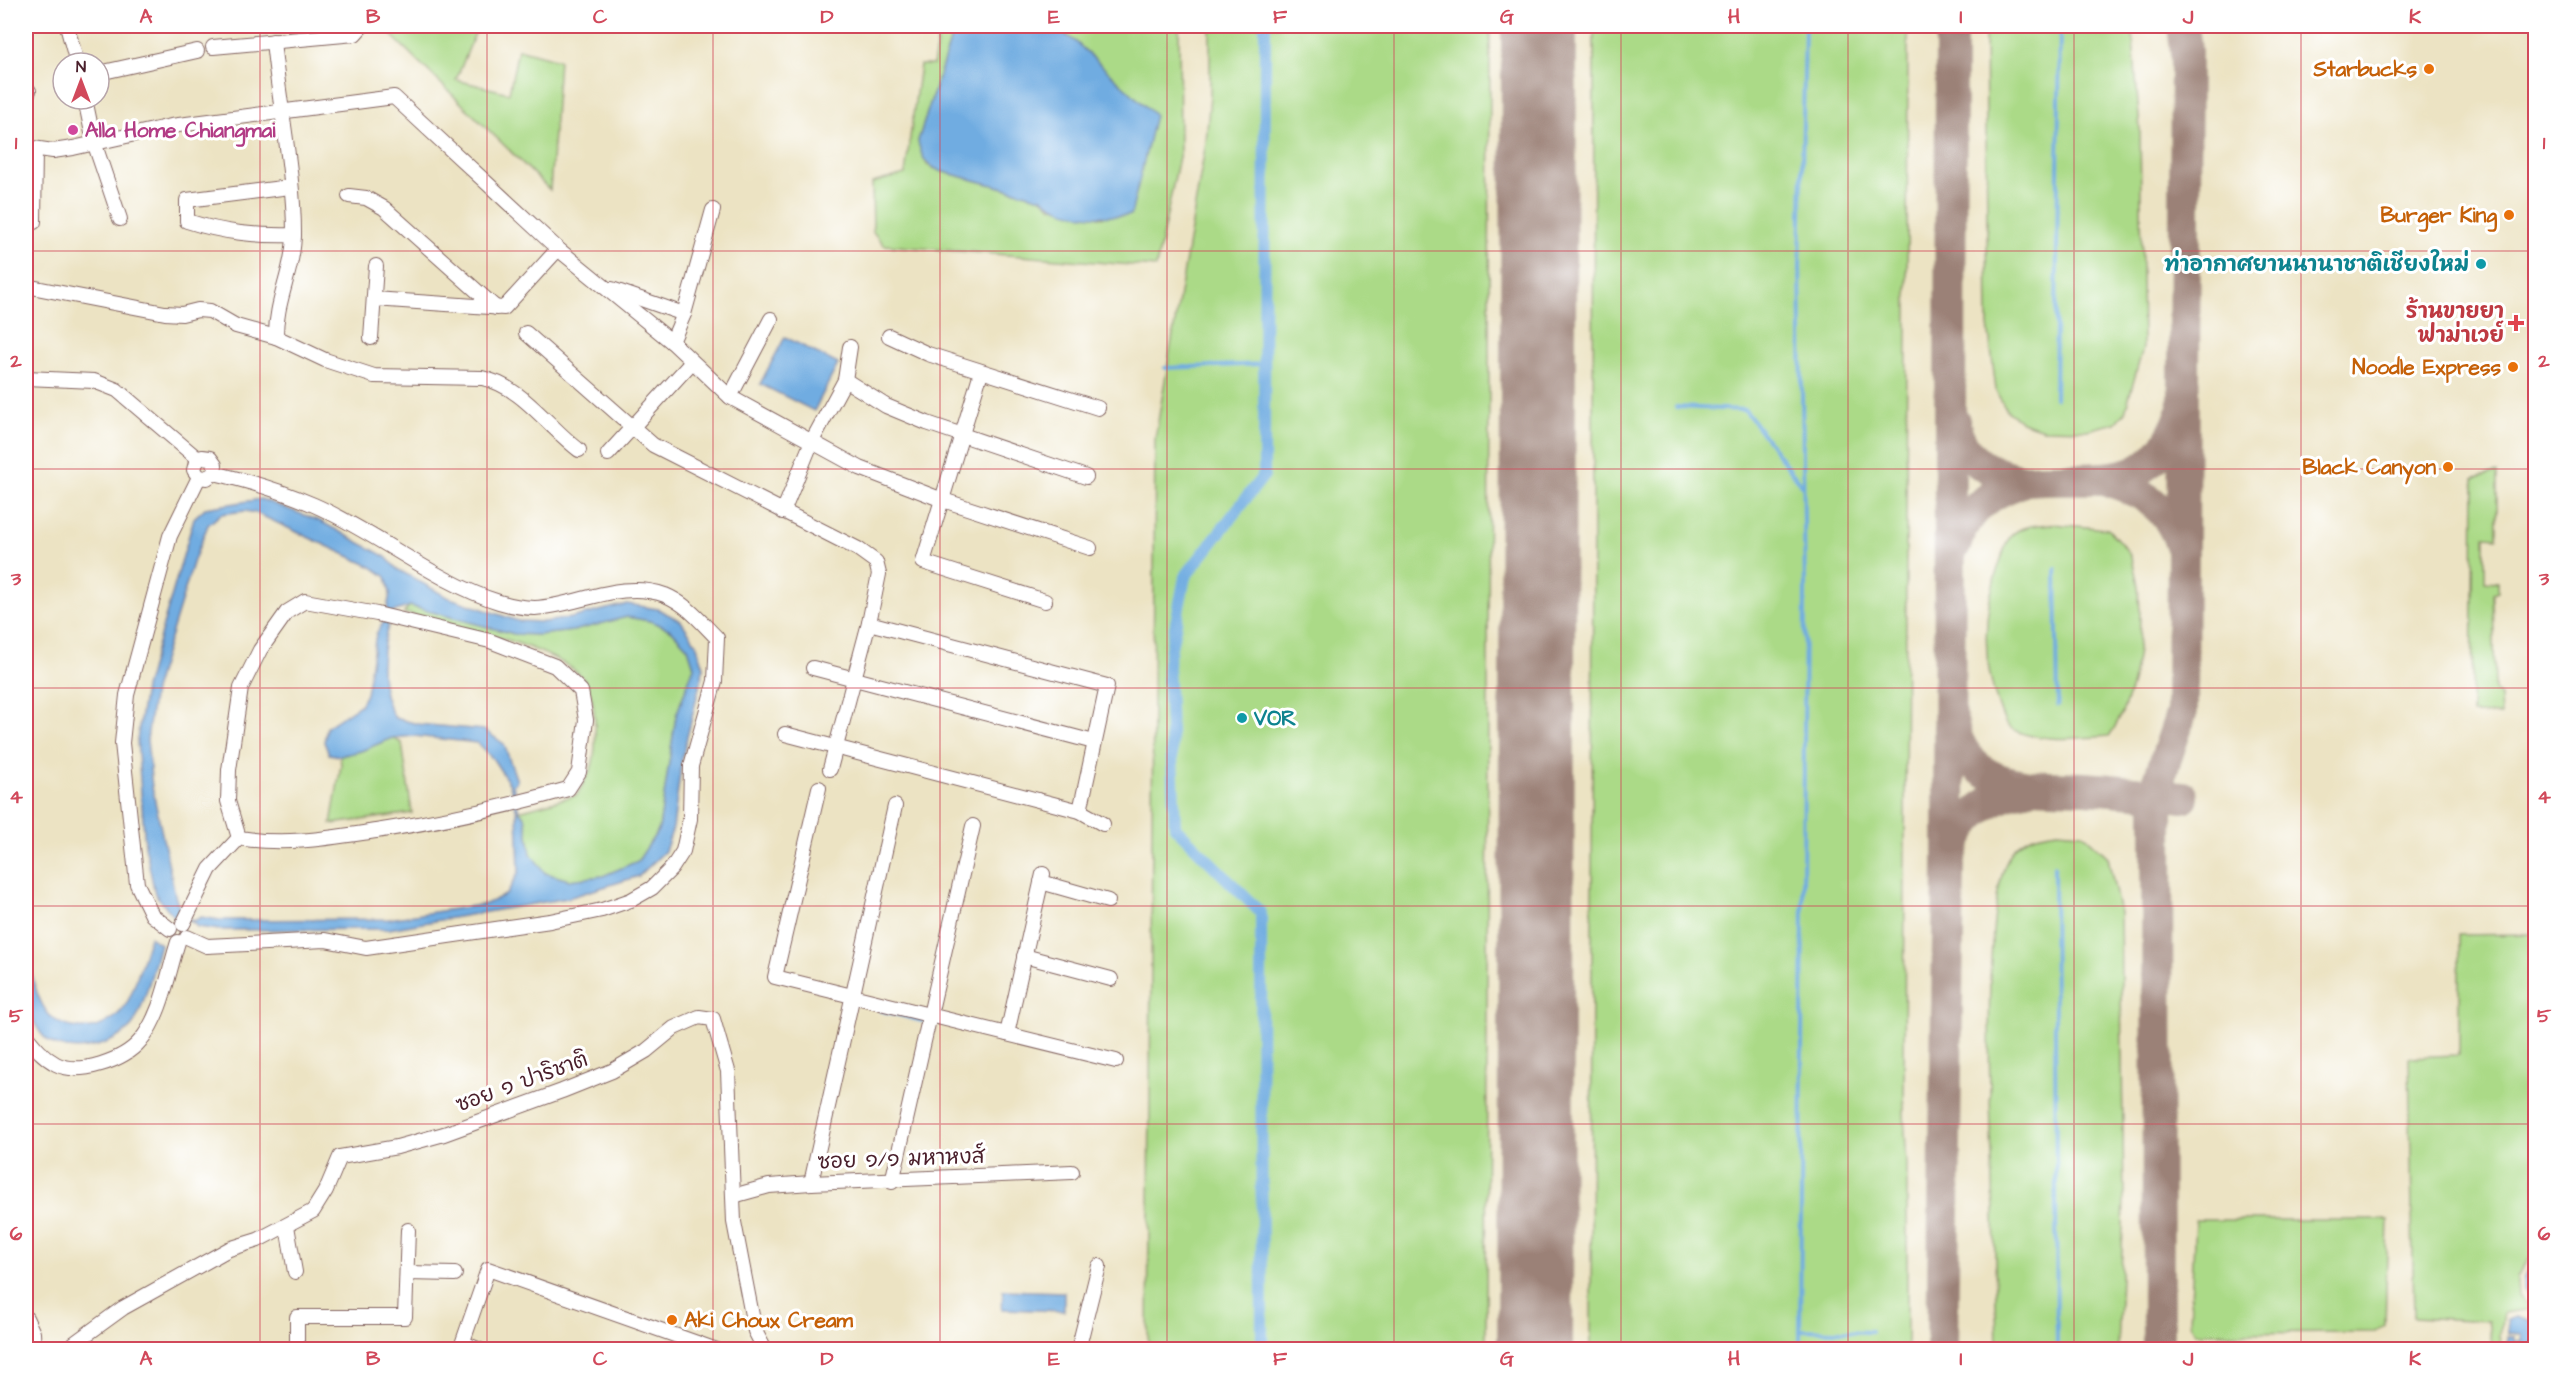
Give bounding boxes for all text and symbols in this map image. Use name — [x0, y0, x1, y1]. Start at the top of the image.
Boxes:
text: A — [140, 3, 153, 31]
text: B — [366, 3, 381, 31]
text: C — [593, 3, 608, 31]
text: D — [821, 3, 834, 31]
text: E — [1048, 3, 1060, 31]
text: F — [1273, 3, 1288, 31]
text: G — [1500, 3, 1514, 31]
text: H — [1728, 3, 1740, 31]
text: I — [1959, 3, 1963, 31]
text: J — [2182, 3, 2194, 31]
text: K — [2409, 3, 2422, 31]
north arrow — [51, 51, 111, 111]
place label: Starbucks — [2313, 55, 2417, 84]
text: N — [76, 56, 86, 78]
marker: Starbucks — [2422, 62, 2436, 76]
place label: Alla Home Chiangmai — [85, 116, 276, 147]
marker: Alla Home Chiangmai — [66, 123, 80, 137]
text: 1 — [15, 129, 18, 157]
text: 1 — [2543, 129, 2546, 157]
place label: Burger King — [2380, 201, 2497, 232]
marker: Burger King — [2502, 208, 2516, 222]
place label: ท่าอากาศยานนานาชาติเชียงใหม่ — [2164, 249, 2469, 279]
marker: ท่าอากาศยานนานาชาติเชียงใหม่ — [2474, 257, 2488, 271]
place label: ร้านขายยา ฟาม่าเวย์ — [2406, 297, 2504, 350]
marker: ร้านขายยา ฟาม่าเวย์ — [2509, 316, 2523, 330]
text: 2 — [9, 347, 22, 375]
text: 2 — [2537, 347, 2550, 375]
place label: Noodle Express — [2352, 353, 2501, 383]
marker: Noodle Express — [2506, 360, 2520, 374]
place label: Black Canyon — [2303, 453, 2436, 485]
marker: Black Canyon — [2441, 460, 2455, 474]
text: 3 — [10, 565, 22, 593]
text: 3 — [2538, 565, 2550, 593]
place label: VOR — [1253, 704, 1296, 733]
marker: VOR — [1235, 711, 1249, 725]
text: 4 — [9, 783, 23, 811]
text: 4 — [2537, 783, 2551, 811]
text: 5 — [9, 1002, 24, 1030]
text: 5 — [2537, 1002, 2552, 1030]
street label: ซอย ๑ ปาริชาติ — [452, 1045, 592, 1119]
street label: ซอย ๑/๑ มหาหงส์ — [817, 1142, 987, 1176]
text: 6 — [10, 1220, 23, 1248]
text: 6 — [2538, 1220, 2551, 1248]
place label: Aki Choux Cream — [684, 1306, 853, 1335]
marker: Aki Choux Cream — [665, 1313, 679, 1327]
text: A — [140, 1345, 153, 1373]
text: B — [366, 1345, 381, 1373]
text: C — [593, 1345, 608, 1373]
text: D — [821, 1345, 834, 1373]
text: E — [1048, 1345, 1060, 1373]
text: F — [1273, 1345, 1288, 1373]
text: G — [1500, 1345, 1514, 1373]
text: H — [1728, 1345, 1740, 1373]
text: I — [1959, 1345, 1963, 1373]
text: J — [2182, 1345, 2194, 1373]
text: K — [2409, 1345, 2422, 1373]

